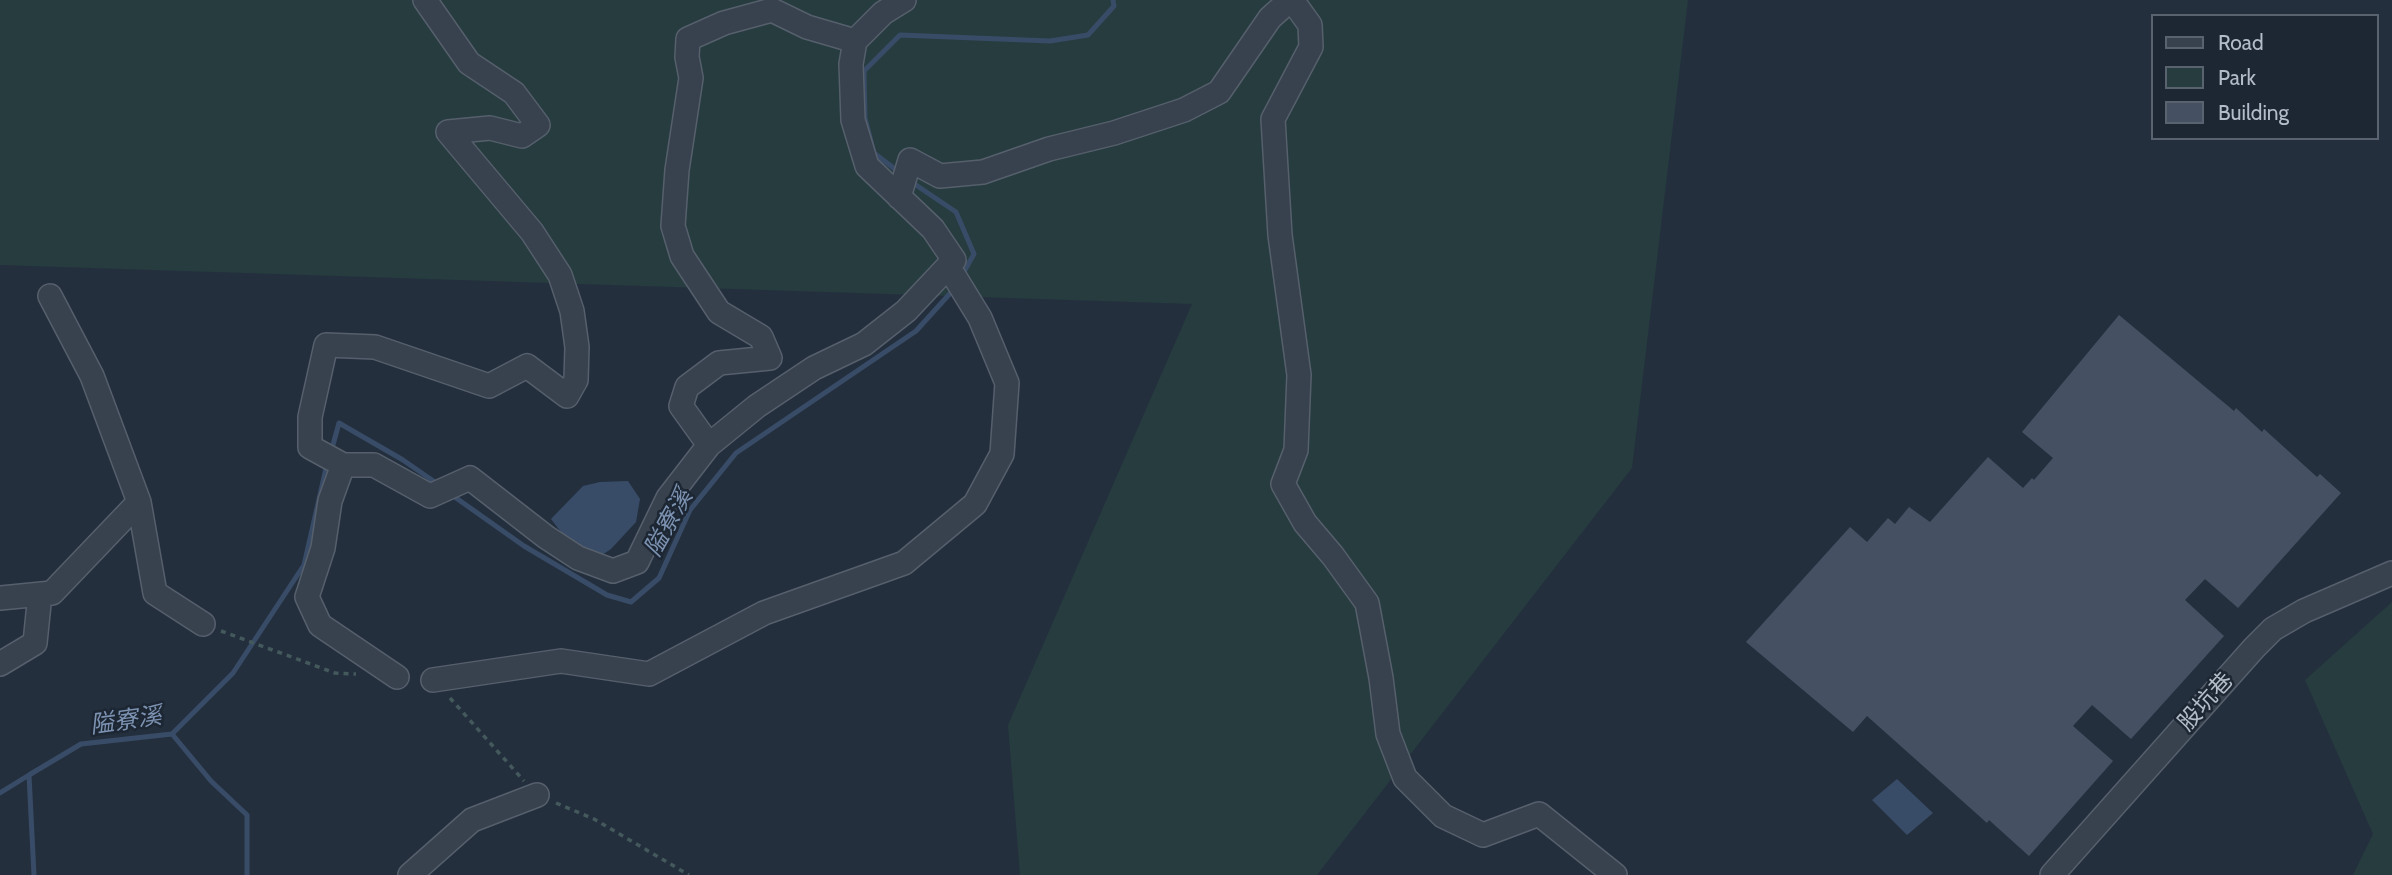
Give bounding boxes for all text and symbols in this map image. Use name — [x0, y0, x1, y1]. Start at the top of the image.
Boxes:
legend — [2150, 14, 2378, 140]
text: Road — [2218, 30, 2264, 55]
text: Park — [2218, 65, 2256, 90]
text: Building — [2218, 100, 2289, 125]
water label: 隘寮溪 — [639, 485, 699, 561]
street label: 股坑巷 — [2173, 667, 2239, 737]
water label: 隘寮溪 — [88, 702, 164, 740]

